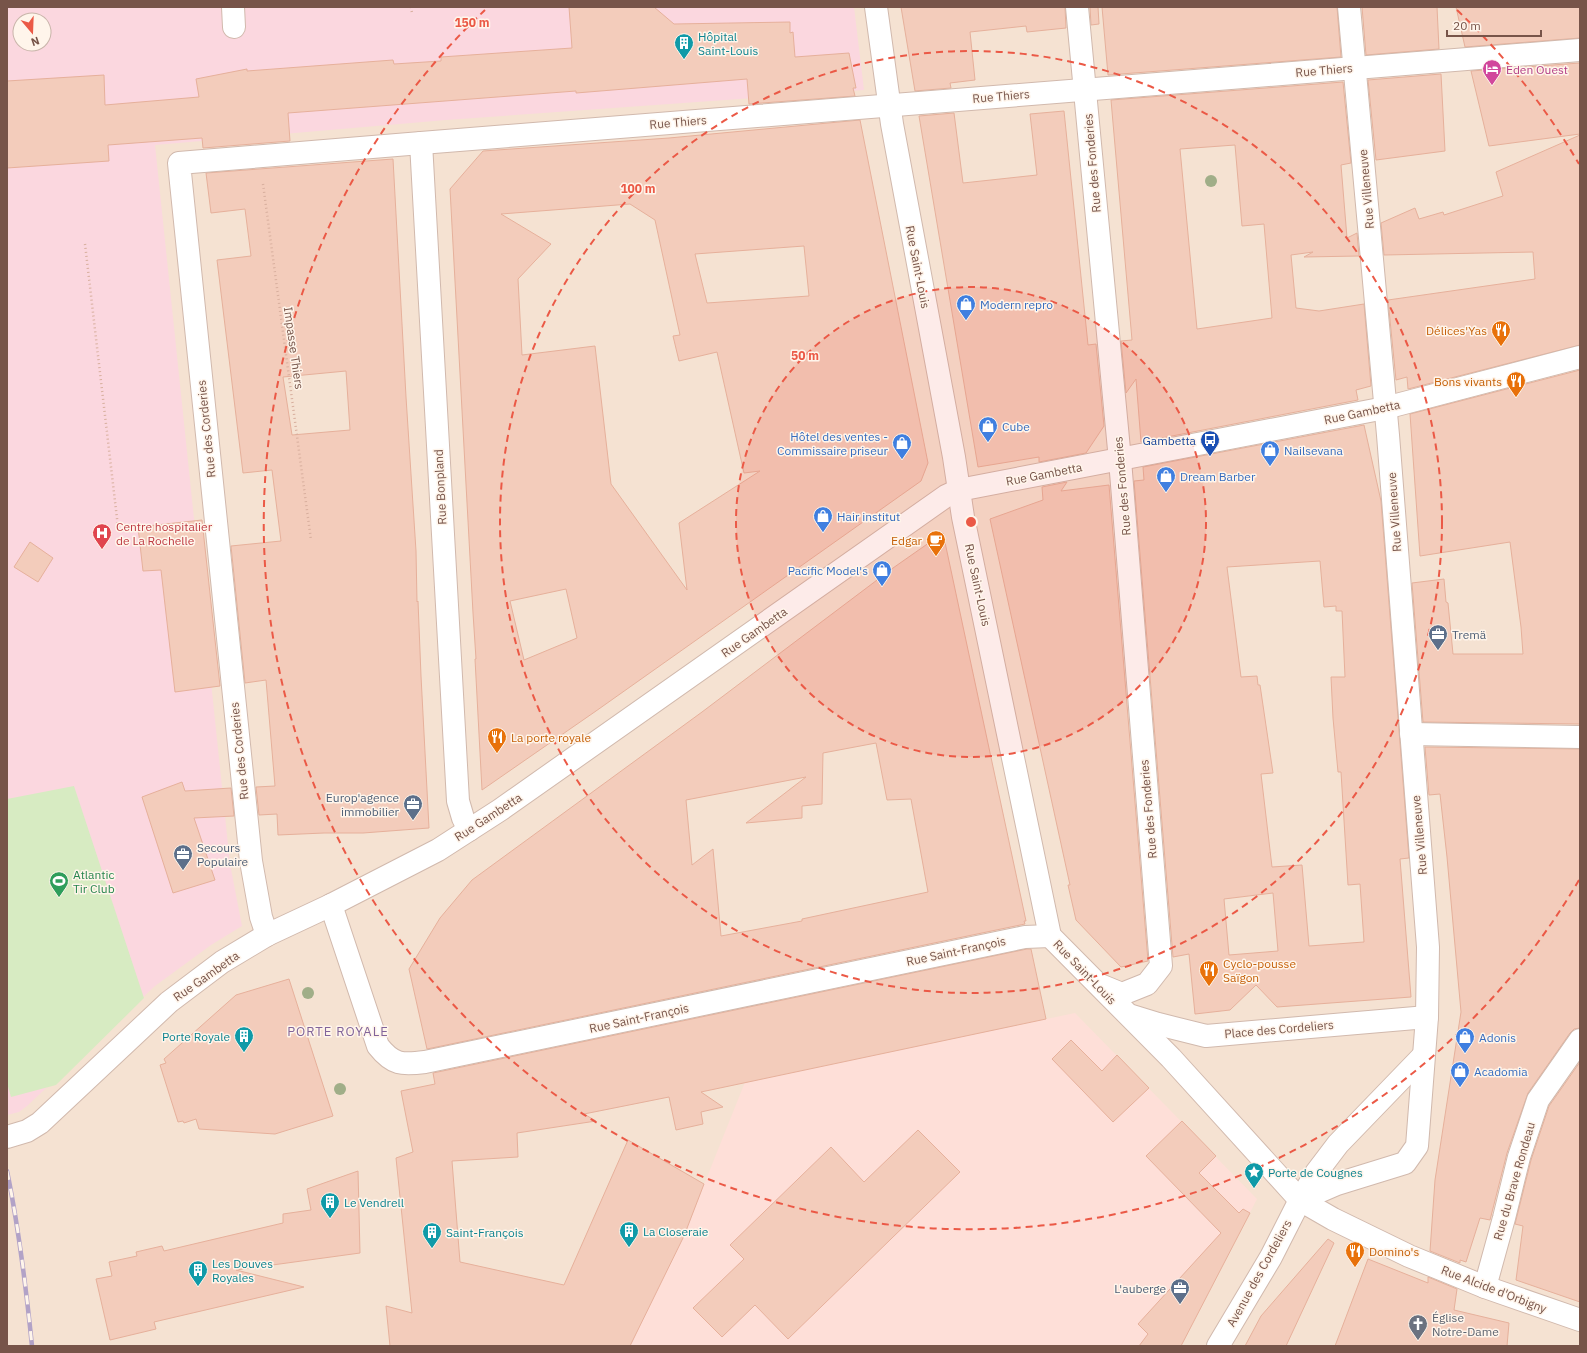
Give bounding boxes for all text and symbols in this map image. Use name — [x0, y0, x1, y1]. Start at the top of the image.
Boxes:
north arrow — [12, 12, 52, 52]
scale bar — [1447, 12, 1541, 38]
text: 150 m — [454, 15, 490, 30]
text: 20 m — [1453, 18, 1481, 33]
place label: Hôpital Saint-Louis — [698, 29, 758, 58]
building icon: Hôpital Saint-Louis — [673, 32, 695, 60]
text: N — [29, 34, 41, 49]
hotel icon: Eden Ouest — [1481, 58, 1503, 86]
street label: Rue Thiers — [1295, 60, 1353, 80]
place label: Eden Ouest — [1506, 62, 1568, 77]
street label: Rue Thiers — [972, 86, 1030, 106]
street label: Rue Thiers — [649, 112, 707, 132]
street label: Rue des Fonderies — [1080, 113, 1104, 213]
street label: Rue Villeneuve — [1355, 148, 1377, 229]
text: 100 m — [620, 181, 656, 196]
street label: Rue Saint-Louis — [903, 224, 933, 310]
shop icon: Modern repro — [955, 293, 977, 321]
place label: Modern repro — [980, 297, 1053, 312]
street label: Impasse Thiers — [281, 306, 307, 390]
restaurant icon: Délices'Yas — [1490, 319, 1512, 347]
place label: Délices'Yas — [1426, 323, 1487, 338]
text: 50 m — [791, 348, 819, 363]
restaurant icon: Bons vivants — [1505, 370, 1527, 398]
place label: Bons vivants — [1434, 374, 1502, 389]
street label: Rue des Corderies — [193, 379, 219, 479]
street label: Rue Gambetta — [1323, 396, 1402, 427]
shop icon: Cube — [977, 415, 999, 443]
place label: Cube — [1002, 419, 1030, 434]
place label: Hôtel des ventes - Commissaire priseur — [777, 429, 889, 458]
bus stop icon: Gambetta — [1199, 429, 1221, 457]
shop icon: Hôtel des ventes - Commissaire priseur — [891, 432, 913, 460]
place label: Gambetta — [1143, 433, 1197, 448]
street label: Rue des Fonderies — [1110, 436, 1134, 536]
shop icon: Nailsevana — [1259, 439, 1281, 467]
place label: Nailsevana — [1284, 443, 1344, 458]
street label: Rue Bonpland — [431, 449, 449, 525]
street label: Rue Gambetta — [1005, 459, 1084, 489]
shop icon: Dream Barber — [1155, 465, 1177, 493]
place label: Dream Barber — [1180, 469, 1256, 484]
street label: Rue Villeneuve — [1384, 471, 1404, 552]
shop icon: Hair institut — [812, 505, 834, 533]
place label: Hair institut — [837, 509, 900, 524]
centre of rings — [964, 515, 978, 529]
place label: Centre hospitalier de La Rochelle — [116, 519, 213, 548]
hospital icon: Centre hospitalier de La Rochelle — [91, 522, 113, 550]
cafe icon: Edgar — [925, 529, 947, 557]
place label: Edgar — [891, 533, 923, 548]
street label: Rue Saint-Louis — [962, 542, 994, 628]
shop icon: Pacific Model's — [871, 559, 893, 587]
place label: Pacific Model's — [788, 563, 868, 578]
street label: Rue Gambetta — [718, 603, 790, 660]
office icon: Tremä — [1427, 623, 1449, 651]
place label: Tremä — [1452, 627, 1487, 642]
street label: Rue des Corderies — [226, 701, 252, 801]
restaurant icon: La porte royale — [486, 726, 508, 754]
place label: La porte royale — [511, 730, 591, 745]
street label: Rue des Fonderies — [1136, 759, 1160, 859]
street label: Rue Gambetta — [451, 789, 525, 844]
place label: Europ'agence immobilier — [326, 790, 400, 819]
office icon: Europ'agence immobilier — [402, 793, 424, 821]
street label: Rue Villeneuve — [1408, 794, 1430, 875]
place label: Secours Populaire — [197, 840, 249, 869]
office icon: Secours Populaire — [172, 843, 194, 871]
place label: Atlantic Tir Club — [73, 867, 115, 896]
sports icon: Atlantic Tir Club — [48, 870, 70, 898]
street label: Rue Saint-François — [905, 933, 1007, 969]
street label: Rue Saint-Louis — [1050, 937, 1120, 1008]
street label: Rue Gambetta — [170, 947, 242, 1004]
place label: Cyclo-pousse Saïgon — [1223, 956, 1296, 985]
restaurant icon: Cyclo-pousse Saïgon — [1198, 959, 1220, 987]
street label: Rue Saint-François — [588, 1000, 690, 1036]
street label: Place des Cordeliers — [1224, 1017, 1334, 1041]
district label: PORTE ROYALE — [287, 1023, 389, 1040]
building icon: Porte Royale — [233, 1025, 255, 1053]
shop icon: Adonis — [1454, 1026, 1476, 1054]
place label: Porte Royale — [162, 1029, 230, 1044]
place label: Adonis — [1479, 1030, 1516, 1045]
shop icon: Acadomia — [1449, 1060, 1471, 1088]
place label: Acadomia — [1474, 1064, 1528, 1079]
street label: Rue du Brave Rondeau — [1490, 1120, 1538, 1242]
place icon: Porte de Cougnes — [1243, 1161, 1265, 1189]
place label: Porte de Cougnes — [1268, 1165, 1363, 1180]
building icon: Le Vendrell — [319, 1191, 341, 1219]
place label: Le Vendrell — [344, 1195, 404, 1210]
street label: Avenue des Cordeliers — [1223, 1217, 1295, 1329]
building icon: La Closeraie — [618, 1220, 640, 1248]
building icon: Saint-François — [421, 1221, 443, 1249]
place label: La Closeraie — [643, 1224, 709, 1239]
place label: Saint-François — [446, 1225, 524, 1240]
restaurant icon: Domino's — [1344, 1240, 1366, 1268]
place label: Domino's — [1369, 1244, 1419, 1259]
place label: Les Douves Royales — [212, 1256, 273, 1285]
building icon: Les Douves Royales — [187, 1259, 209, 1287]
street label: Rue Alcide d'Orbigny — [1439, 1262, 1549, 1316]
office icon: L'auberge — [1169, 1277, 1191, 1305]
place label: L'auberge — [1114, 1281, 1166, 1296]
place label: Église Notre-Dame — [1432, 1310, 1499, 1339]
church icon: Église Notre-Dame — [1407, 1313, 1429, 1341]

